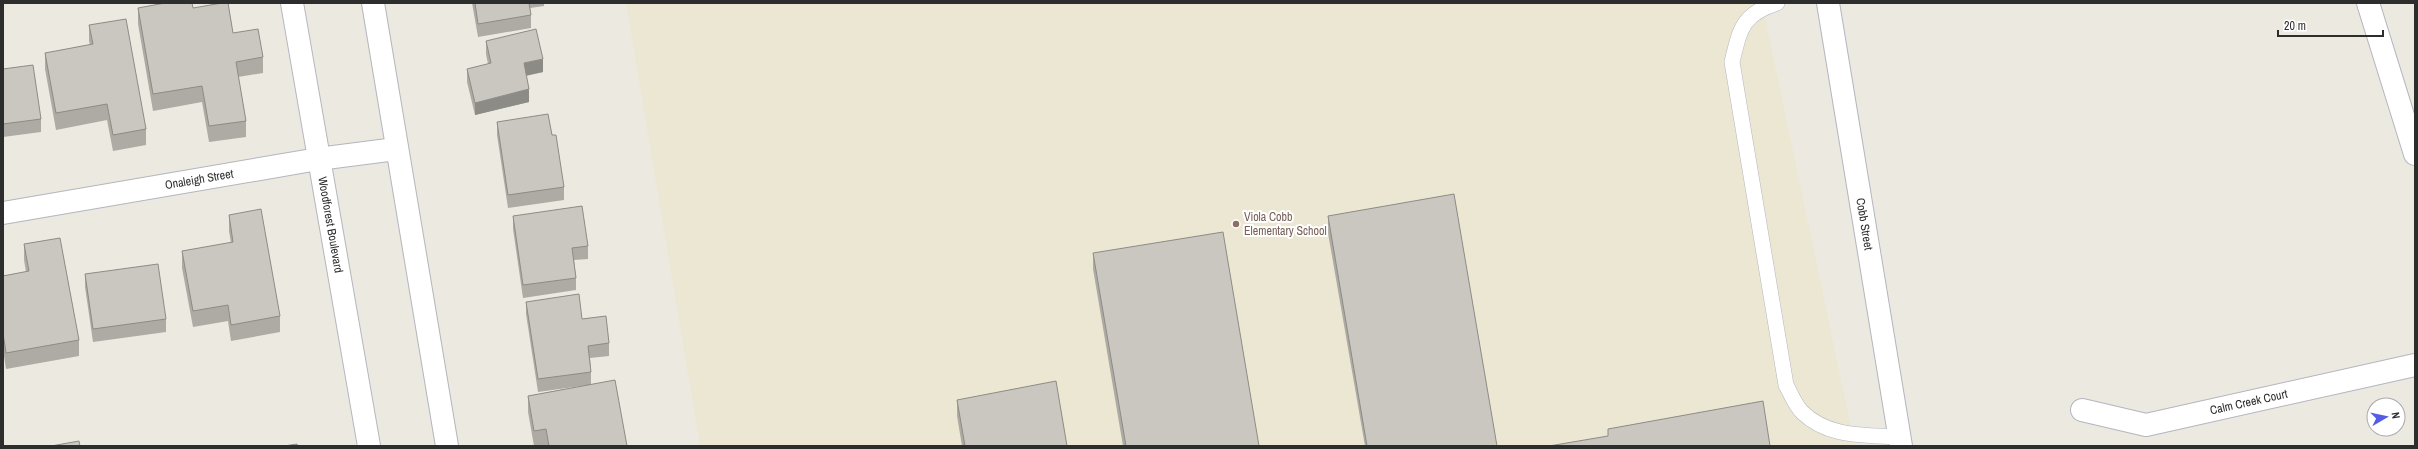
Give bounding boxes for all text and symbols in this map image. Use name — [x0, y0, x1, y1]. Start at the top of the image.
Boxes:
scale bar — [2278, 12, 2383, 38]
text: 20 m — [2284, 18, 2306, 34]
street label: Onaleigh Street — [164, 166, 235, 193]
street label: Woodforest Boulevard — [314, 175, 347, 274]
street label: Cobb Street — [1852, 197, 1877, 252]
place label: Viola Cobb Elementary School — [1244, 209, 1327, 239]
marker: Viola Cobb Elementary School — [1231, 219, 1241, 229]
street label: Calm Creek Court — [2209, 386, 2289, 418]
north arrow — [2366, 397, 2406, 437]
text: N — [2388, 411, 2403, 420]

